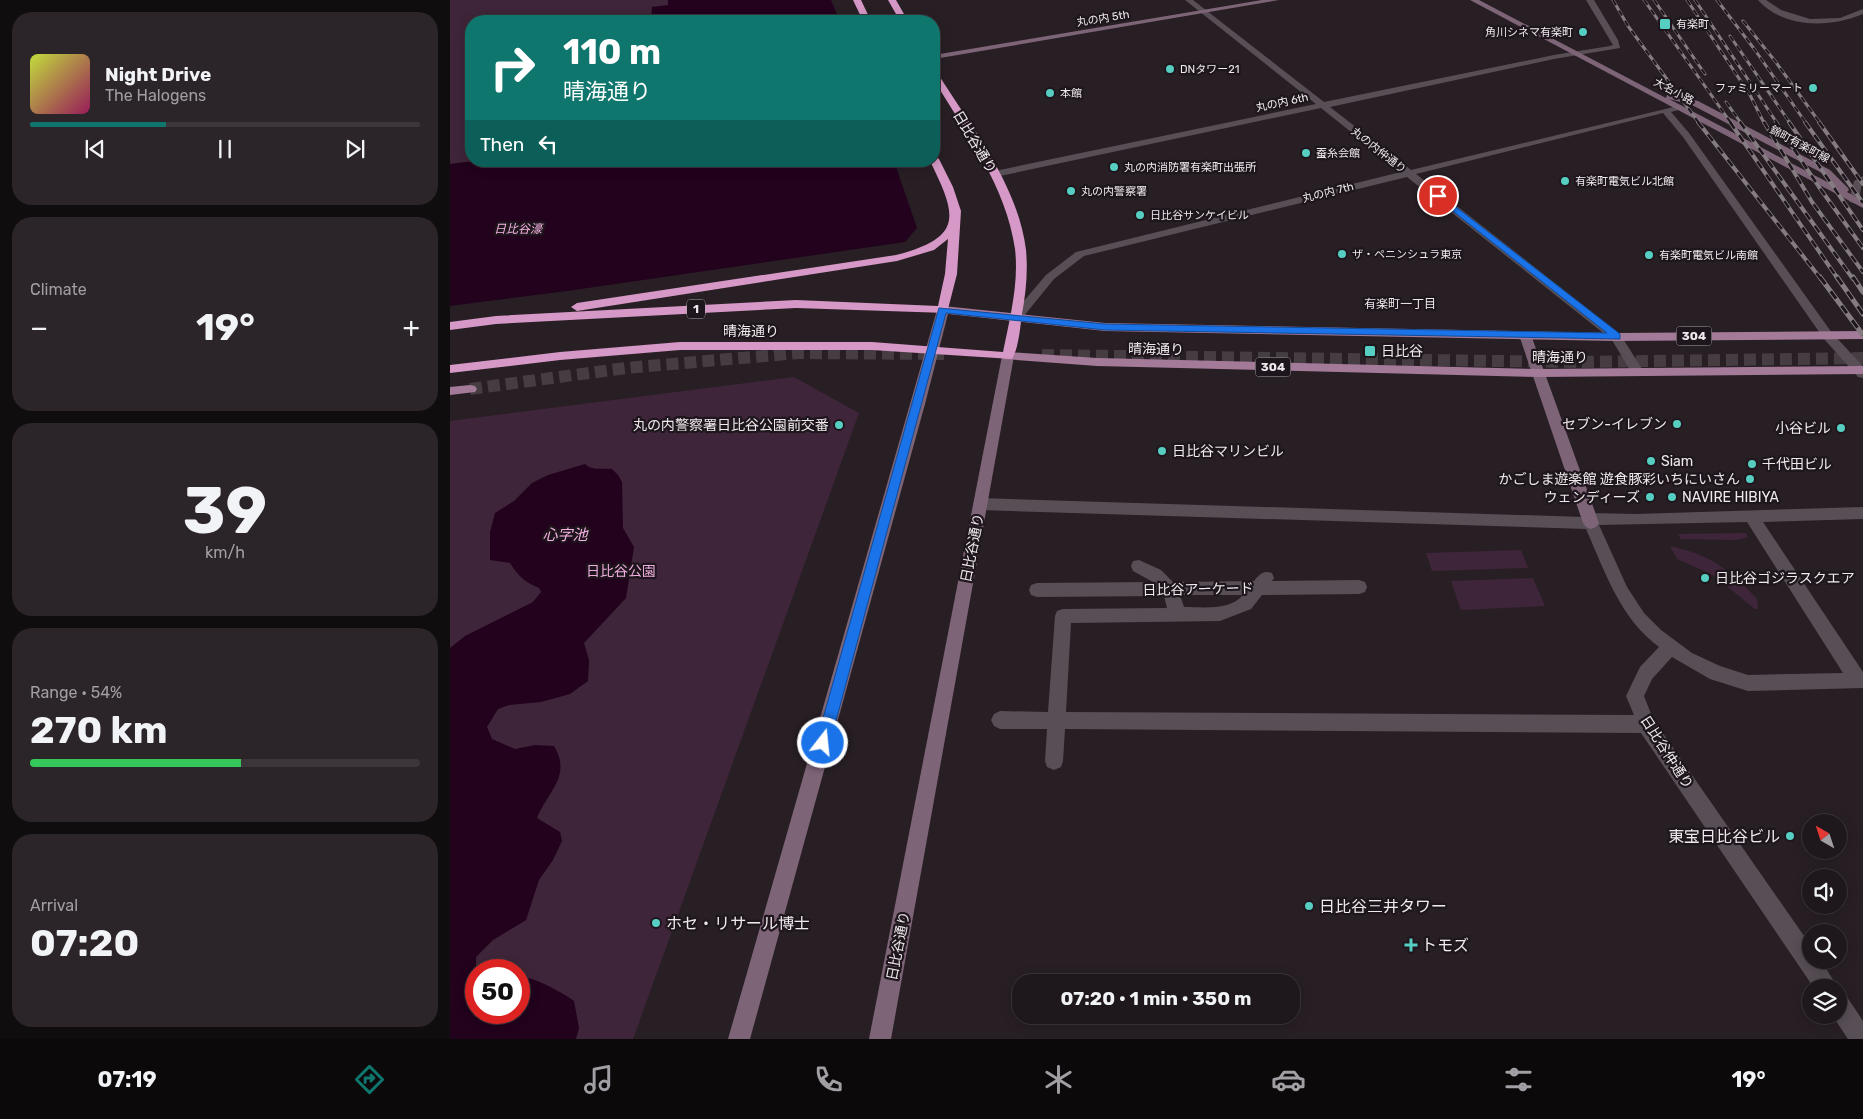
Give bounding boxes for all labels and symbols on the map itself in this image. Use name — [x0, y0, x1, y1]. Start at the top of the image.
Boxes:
street label: 丸の内 5th — [1076, 8, 1130, 29]
marker: 有楽町 — [1658, 17, 1672, 31]
place label: 有楽町 — [1676, 18, 1709, 31]
place label: 角川シネマ有楽町 — [1485, 26, 1573, 39]
marker: 角川シネマ有楽町 — [1577, 26, 1589, 38]
marker: DNタワー21 — [1164, 63, 1176, 75]
place label: DNタワー21 — [1180, 63, 1239, 76]
street label: 大名小路 — [1651, 75, 1696, 108]
place label: ファミリーマート — [1715, 82, 1803, 95]
marker: ファミリーマート — [1807, 82, 1819, 94]
marker: 本館 — [1044, 87, 1056, 99]
place label: 本館 — [1060, 87, 1082, 100]
street label: 丸の内 6th — [1255, 91, 1310, 114]
street label: 日比谷通り — [949, 108, 1000, 177]
street label: 錦町有楽町線 — [1768, 123, 1832, 166]
street label: 丸の内仲通り — [1349, 125, 1409, 176]
marker: 蚕糸会館 — [1300, 147, 1312, 159]
place label: 蚕糸会館 — [1316, 147, 1360, 160]
marker: 丸の内消防署有楽町出張所 — [1108, 161, 1120, 173]
place label: 丸の内消防署有楽町出張所 — [1124, 161, 1257, 174]
pin — [1417, 175, 1459, 217]
marker: 有楽町電気ビル北館 — [1559, 175, 1571, 187]
place label: 有楽町電気ビル北館 — [1575, 175, 1674, 188]
street label: 丸の内 7th — [1301, 180, 1355, 205]
marker: 丸の内警察署 — [1065, 185, 1077, 197]
place label: 丸の内警察署 — [1081, 185, 1147, 198]
marker: 日比谷サンケイビル — [1134, 209, 1146, 221]
place label: 日比谷サンケイビル — [1150, 209, 1249, 222]
water label: 日比谷濠 — [494, 222, 544, 236]
marker: ザ・ペニンシュラ東京 — [1336, 248, 1348, 260]
place label: ザ・ペニンシュラ東京 — [1352, 248, 1462, 261]
marker: 有楽町電気ビル南館 — [1643, 249, 1655, 261]
place label: 有楽町電気ビル南館 — [1659, 249, 1758, 262]
district label: 有楽町一丁目 — [1364, 297, 1436, 311]
road number: 1 — [687, 300, 705, 318]
street label: 晴海通り — [723, 323, 779, 340]
road number: 304 — [1676, 326, 1712, 346]
street label: 晴海通り — [1128, 341, 1184, 358]
place label: 日比谷 — [1381, 343, 1423, 360]
marker: 日比谷 — [1363, 344, 1377, 358]
street label: 晴海通り — [1532, 349, 1588, 366]
road number: 304 — [1256, 358, 1290, 377]
place label: セブン-イレブン — [1562, 416, 1667, 433]
place label: 丸の内警察署日比谷公園前交番 — [633, 417, 829, 434]
marker: セブン-イレブン — [1671, 418, 1683, 430]
marker: 丸の内警察署日比谷公園前交番 — [833, 419, 845, 431]
place label: 小谷ビル — [1775, 420, 1831, 437]
marker: 小谷ビル — [1835, 422, 1847, 434]
place label: 日比谷マリンビル — [1172, 443, 1284, 460]
marker: 日比谷マリンビル — [1156, 445, 1168, 457]
place label: Siam — [1661, 453, 1693, 470]
marker: Siam — [1645, 455, 1657, 467]
place label: 千代田ビル — [1762, 456, 1832, 473]
marker: 千代田ビル — [1746, 458, 1758, 470]
place label: かごしま遊楽館 遊食豚彩いちにいさん — [1499, 471, 1740, 488]
marker: かごしま遊楽館 遊食豚彩いちにいさん — [1744, 473, 1756, 485]
place label: ウェンディーズ — [1544, 489, 1640, 506]
place label: NAVIRE HIBIYA — [1682, 489, 1780, 506]
marker: ウェンディーズ — [1644, 491, 1656, 503]
marker: NAVIRE HIBIYA — [1666, 491, 1678, 503]
street label: 日比谷通り — [957, 512, 988, 584]
water label: 心字池 — [542, 526, 589, 544]
park label: 日比谷公園 — [586, 563, 656, 580]
place label: 日比谷ゴジラスクエア — [1715, 570, 1855, 587]
marker: 日比谷ゴジラスクエア — [1699, 572, 1711, 584]
street label: 日比谷アーケード — [1142, 580, 1254, 599]
street label: 日比谷仲通り — [1637, 712, 1697, 792]
position arrow — [796, 716, 848, 768]
north arrow — [1802, 814, 1848, 859]
place label: 東宝日比谷ビル — [1668, 827, 1780, 846]
marker: 東宝日比谷ビル — [1784, 830, 1796, 842]
place label: 日比谷三井タワー — [1319, 897, 1447, 916]
marker: 日比谷三井タワー — [1303, 900, 1315, 912]
street label: 日比谷通り — [883, 910, 914, 982]
place label: ホセ・リサール博士 — [666, 914, 810, 933]
marker: ホセ・リサール博士 — [650, 917, 662, 929]
place label: トモズ — [1421, 936, 1469, 955]
marker: トモズ — [1405, 939, 1417, 951]
speed limit sign: 50 — [465, 959, 530, 1024]

